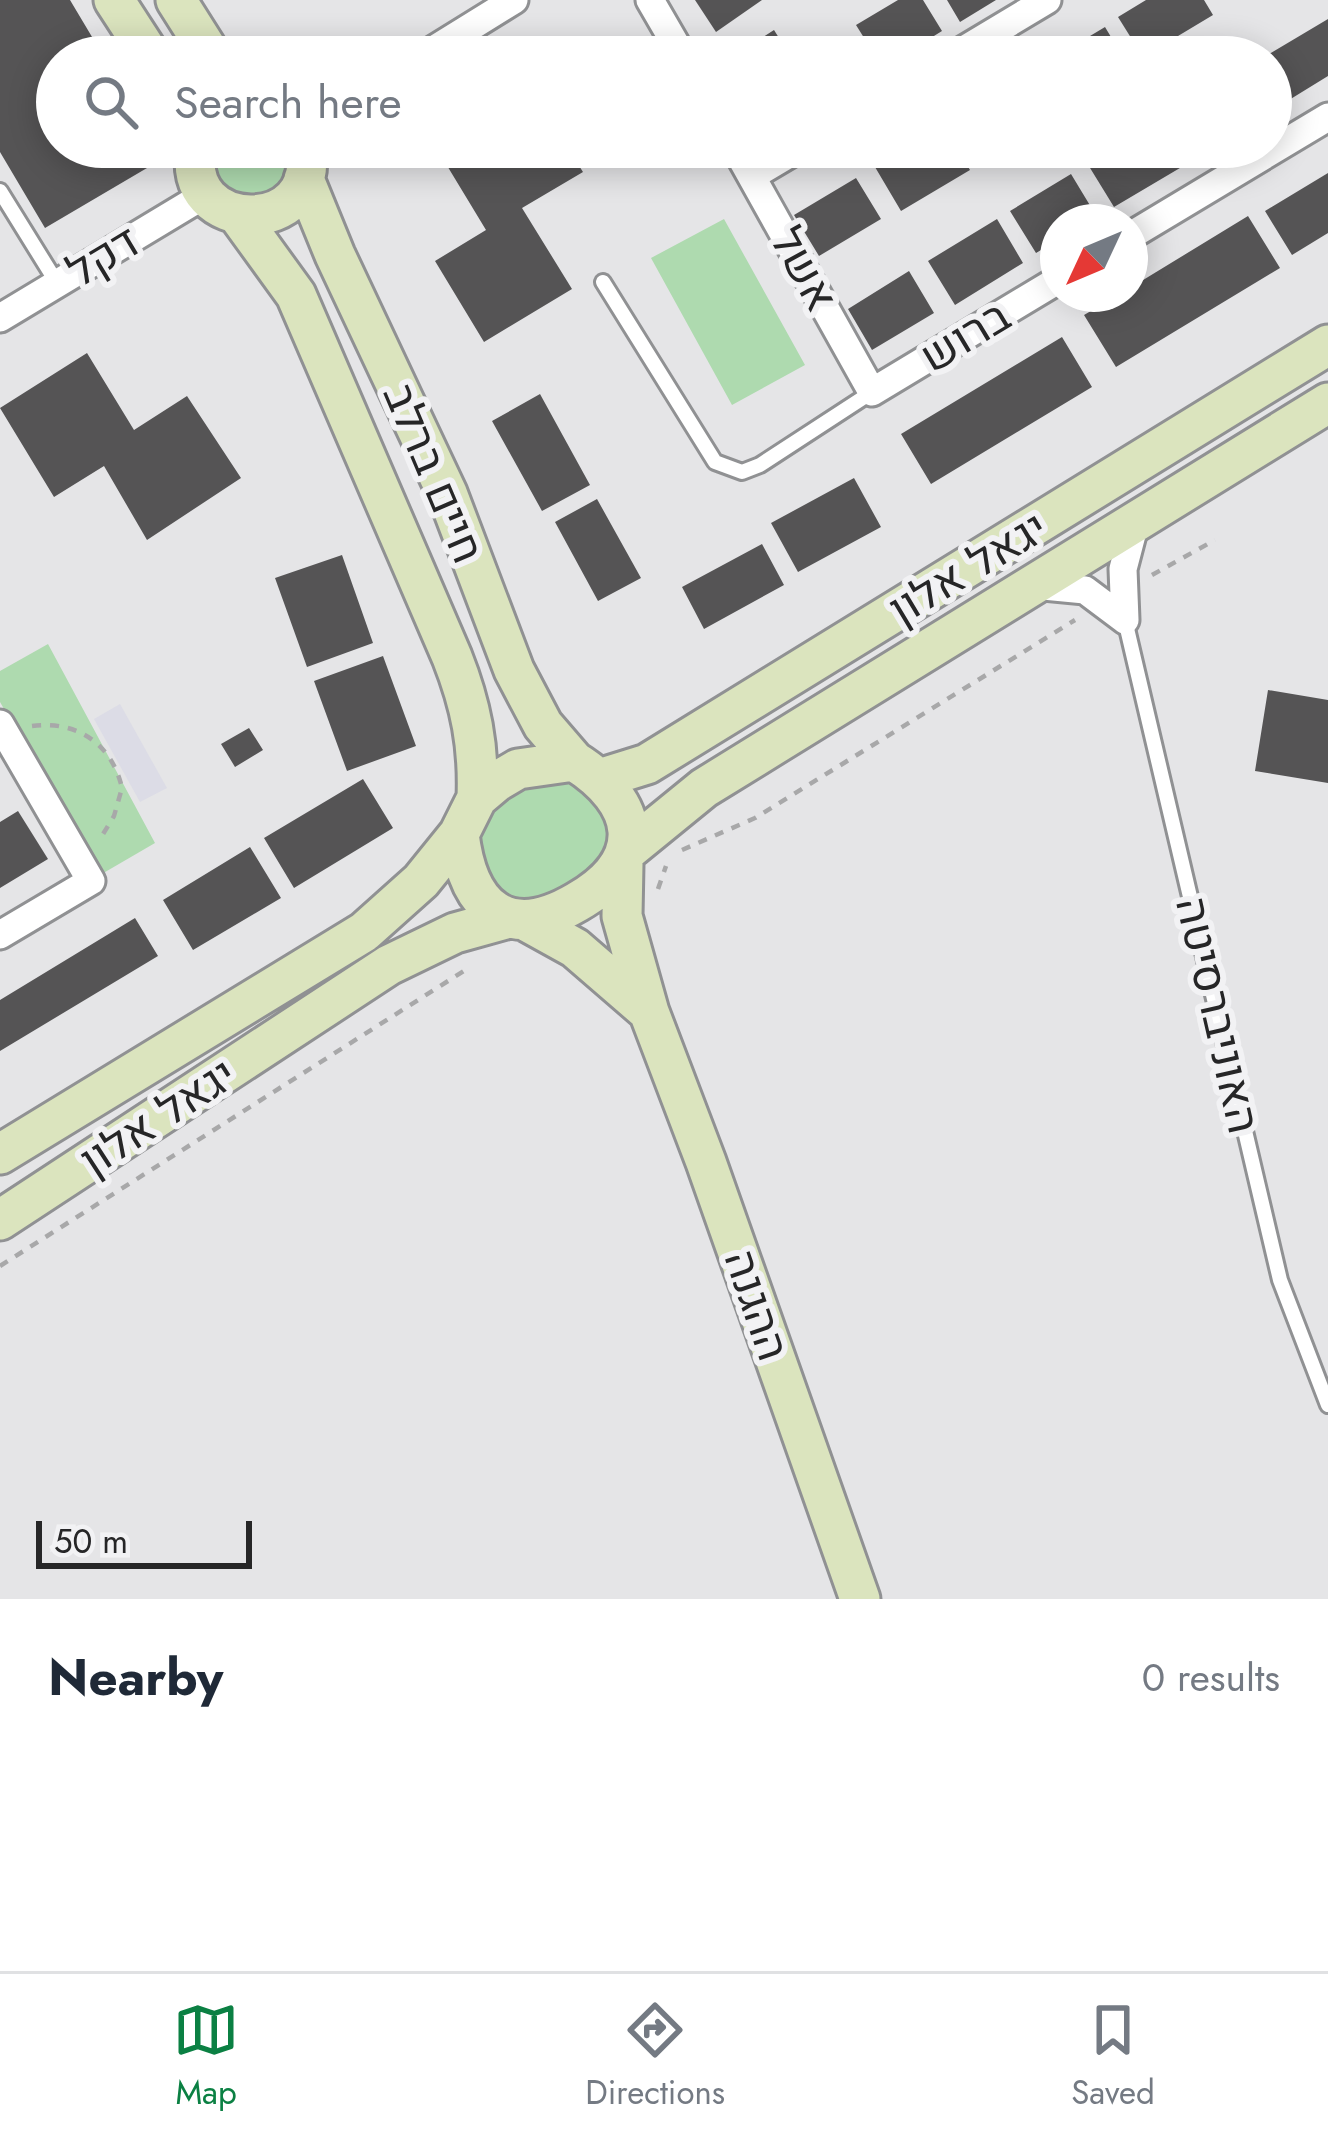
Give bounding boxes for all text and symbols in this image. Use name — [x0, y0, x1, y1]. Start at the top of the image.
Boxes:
search box — [36, 36, 1292, 168]
icon: search — [78, 69, 144, 135]
text: Search here — [174, 70, 402, 135]
north arrow — [1040, 204, 1148, 312]
street label: דקל — [54, 209, 152, 303]
street label: אשל — [754, 215, 854, 323]
street label: ברוש — [908, 284, 1022, 388]
street label: חיים ברלב — [367, 373, 501, 573]
street label: יגאל אלון — [876, 495, 1060, 641]
street label: האוניברסיטה — [1159, 890, 1277, 1140]
street label: יגאל אלון — [67, 1042, 249, 1192]
street label: ההגנה — [708, 1241, 806, 1369]
scale bar — [36, 1515, 252, 1568]
text: 50 m — [54, 1518, 128, 1565]
text: Nearby — [48, 1640, 223, 1714]
text: 0 results — [1142, 1649, 1280, 1706]
tab: Map — [173, 1997, 239, 2116]
tab: Directions — [585, 1997, 725, 2116]
tab: Saved — [1071, 1997, 1155, 2116]

